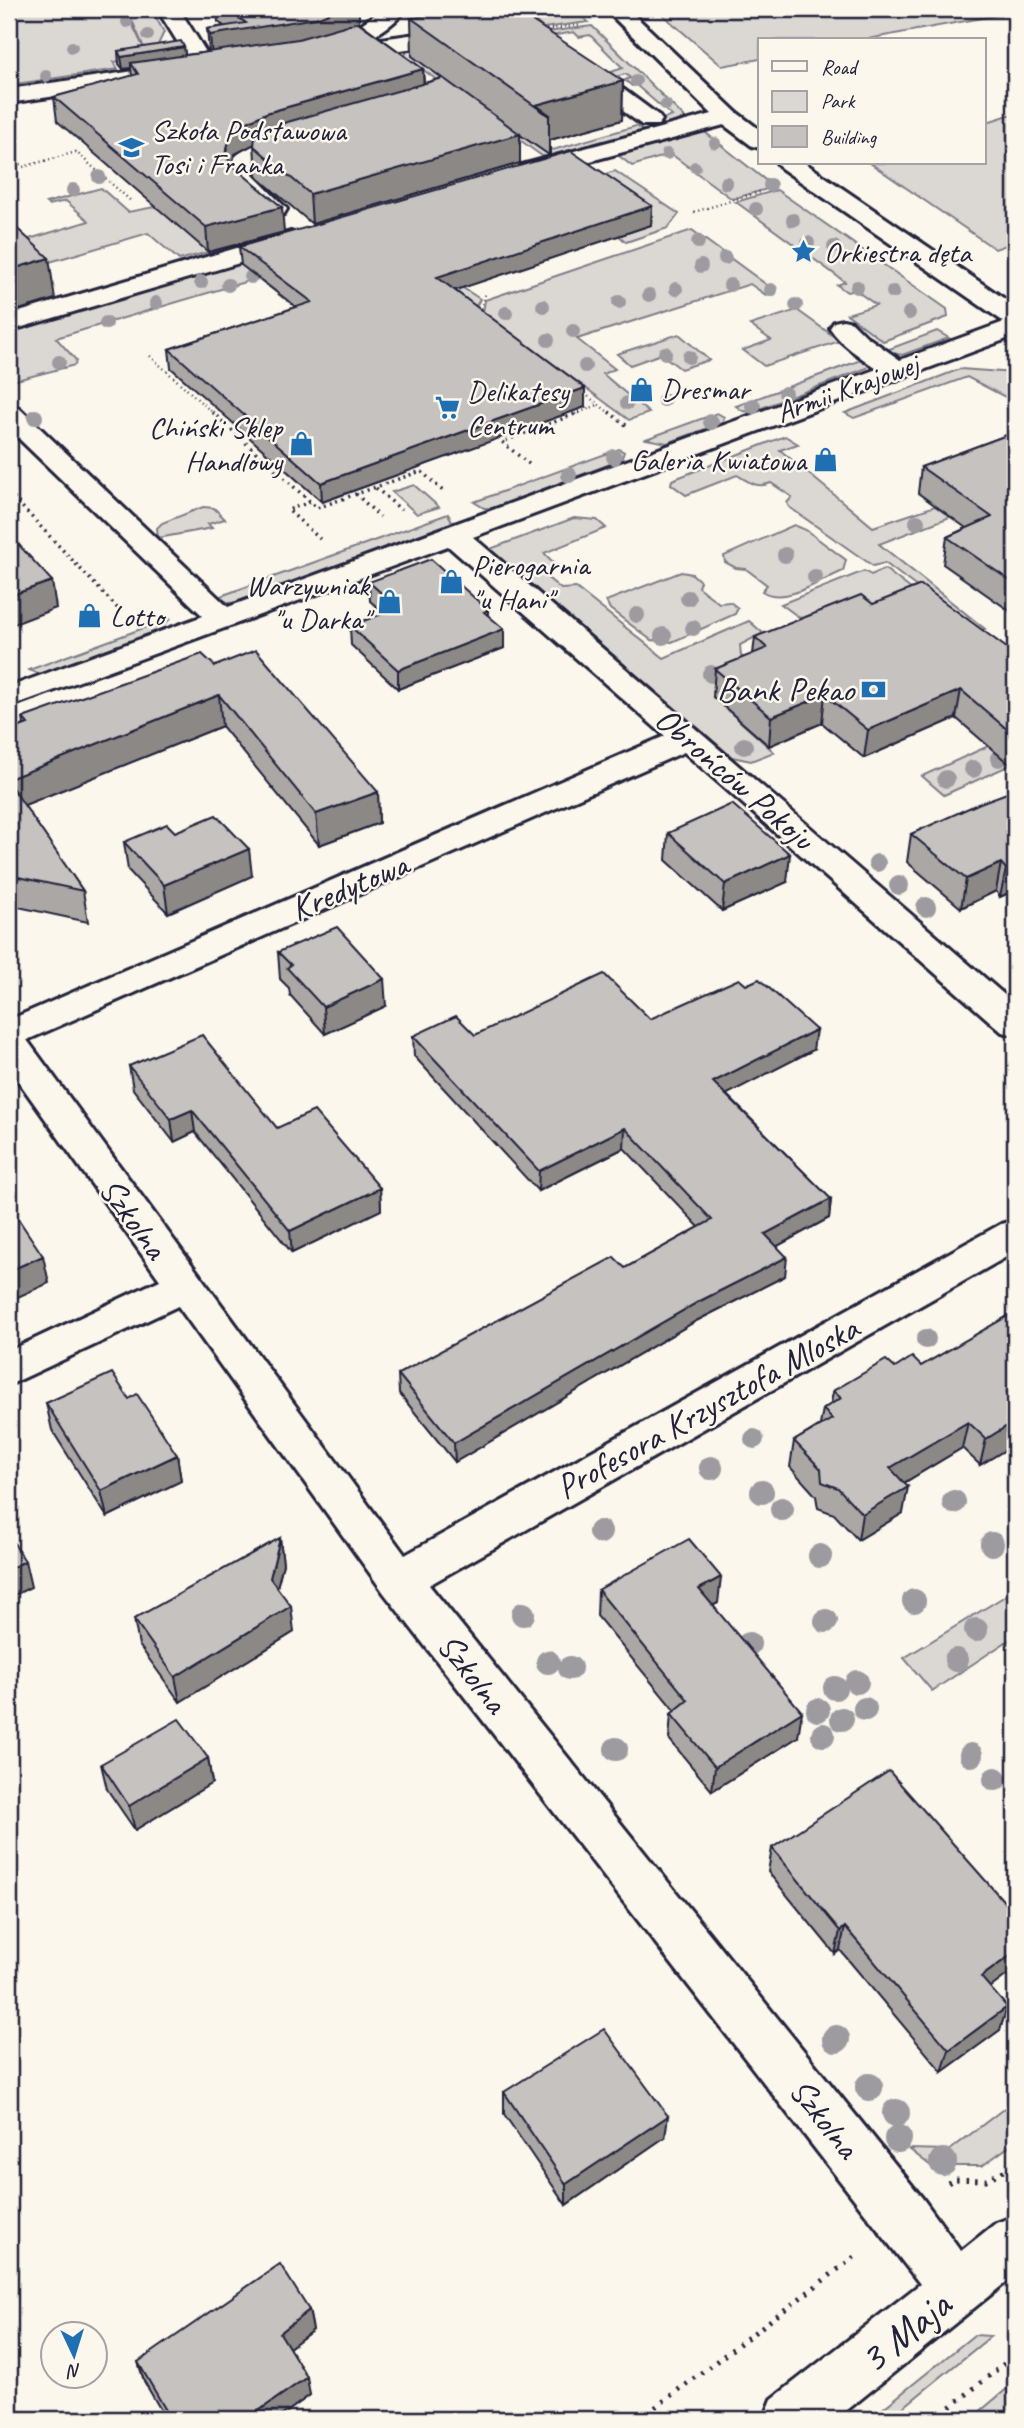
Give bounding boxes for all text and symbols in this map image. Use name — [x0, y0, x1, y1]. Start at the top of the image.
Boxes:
legend — [758, 38, 986, 164]
text: Road — [821, 54, 860, 80]
text: Park — [821, 88, 856, 114]
place label: Szkoła Podstawowa Tosi i Franka — [151, 111, 348, 183]
text: Building — [821, 124, 878, 150]
school or university icon: Szkoła Podstawowa Tosi i Franka — [117, 133, 145, 161]
place label: Orkiestra dęta — [824, 233, 973, 271]
place icon: Orkiestra dęta — [790, 238, 818, 266]
street label: Armii Krajowej — [771, 344, 926, 431]
place label: Dresmar — [661, 370, 752, 408]
place label: Delikatesy Centrum — [467, 372, 571, 444]
shop icon: Dresmar — [627, 375, 655, 403]
supermarket icon: Delikatesy Centrum — [433, 394, 461, 422]
place label: Chiński Sklep Handlowy — [149, 408, 284, 480]
shop icon: Chiński Sklep Handlowy — [288, 430, 316, 458]
place label: Galeria Kwiatowa — [631, 441, 808, 479]
shop icon: Galeria Kwiatowa — [812, 446, 840, 474]
place label: Pierogarnia "u Hani" — [472, 546, 592, 618]
place label: Warzywniak "u Darka" — [246, 566, 375, 638]
shop icon: Pierogarnia "u Hani" — [438, 568, 466, 596]
shop icon: Warzywniak "u Darka" — [375, 588, 403, 616]
place label: Lotto — [110, 597, 167, 635]
shop icon: Lotto — [76, 602, 104, 630]
place label: Bank Pekao — [717, 667, 856, 712]
bank icon: Bank Pekao — [860, 675, 888, 703]
street label: Obrońców Pokoju — [645, 697, 825, 861]
street label: Kredytowa — [284, 841, 417, 931]
street label: Szkolna — [89, 1169, 179, 1269]
street label: Profesora Krzysztofa Mloska — [548, 1304, 869, 1509]
street label: Szkolna — [427, 1624, 519, 1724]
street label: Szkolna — [779, 2069, 871, 2169]
street label: 3 Maja — [848, 2277, 964, 2385]
north arrow — [38, 2320, 108, 2390]
text: N — [65, 2359, 82, 2384]

